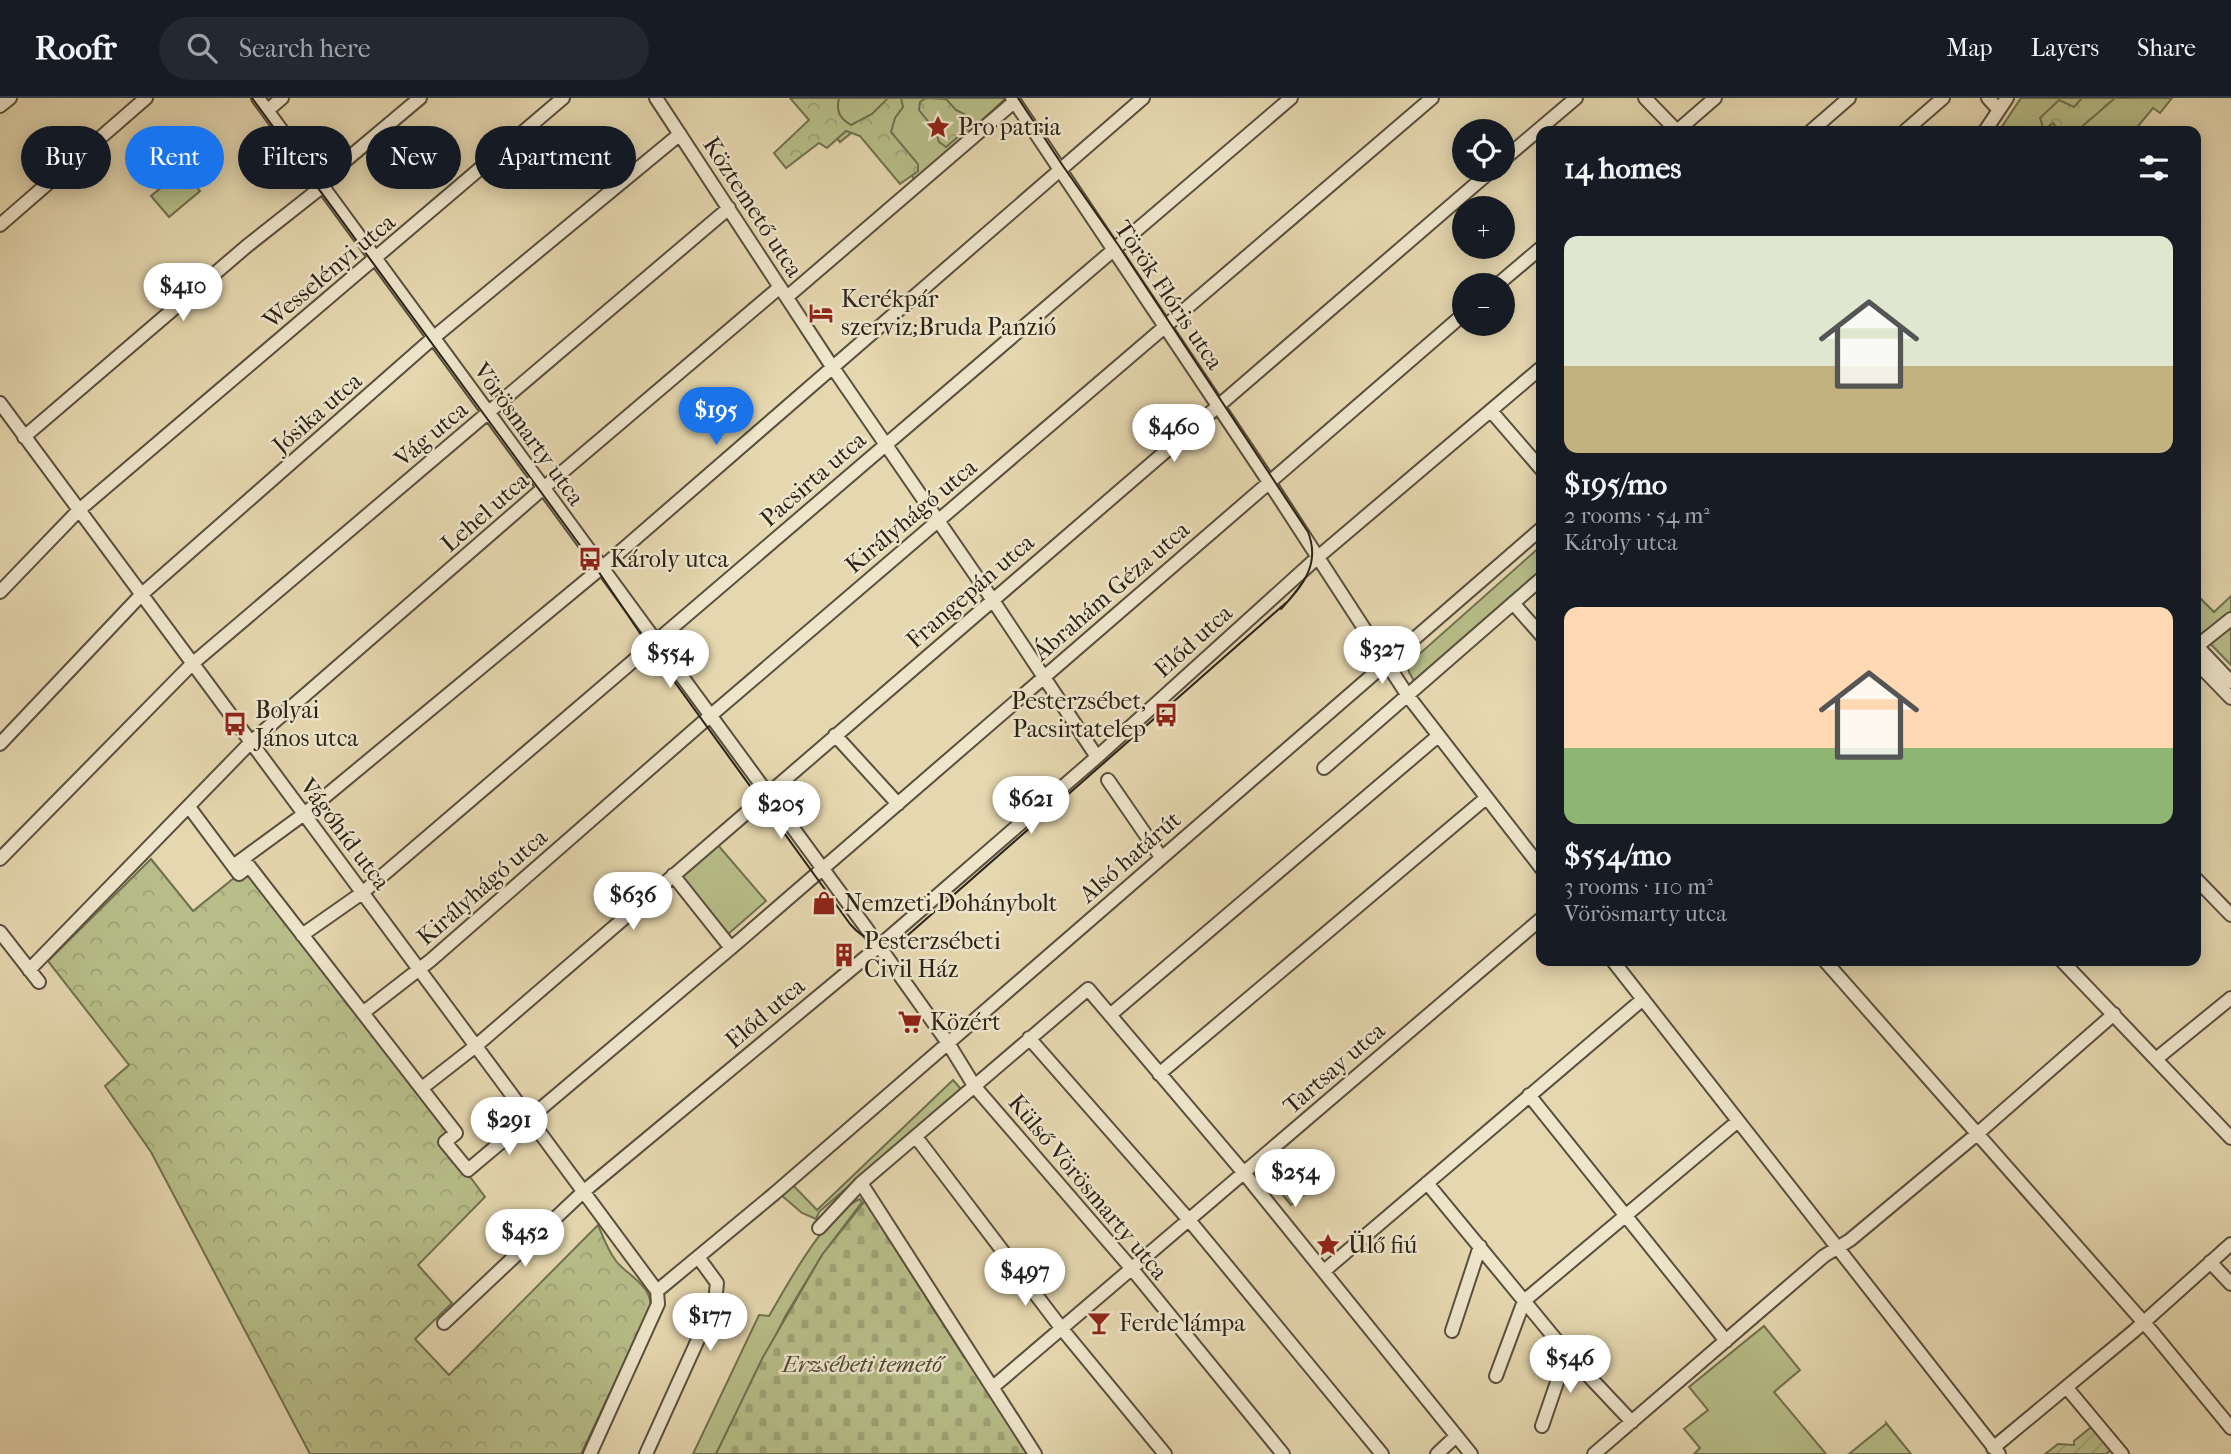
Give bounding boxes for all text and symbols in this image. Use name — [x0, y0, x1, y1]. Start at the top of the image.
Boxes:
search box — [159, 17, 649, 80]
text: Roofr — [35, 29, 117, 68]
icon: search — [183, 29, 221, 67]
text: Search here — [239, 33, 371, 64]
text: Map — [1947, 34, 1993, 62]
text: Layers — [2031, 34, 2099, 62]
text: Share — [2137, 34, 2196, 62]
place icon: Pro patria — [924, 113, 952, 141]
place label: Pro patria — [958, 113, 1062, 141]
map controls — [1452, 119, 1515, 336]
button: locate — [1452, 119, 1515, 182]
chip: Buy — [21, 126, 111, 189]
chip: Rent — [125, 126, 224, 189]
chip: Filters — [238, 126, 352, 189]
chip: New — [366, 126, 461, 189]
chip: Apartment — [475, 126, 636, 189]
street label: Köztemető utca — [697, 132, 809, 283]
icon: filters — [2135, 149, 2173, 187]
text: 14 homes — [1564, 151, 1681, 186]
button: + — [1452, 196, 1515, 259]
street label: Wesselényi utca — [257, 207, 401, 335]
street label: Török Flóris utca — [1109, 215, 1230, 376]
pin: $410 — [142, 264, 224, 323]
text: $410 — [160, 272, 207, 299]
button: − — [1452, 273, 1515, 336]
icon: home — [1806, 281, 1932, 407]
place label: Kerékpár szerviz;Bruda Panzió — [841, 285, 1056, 341]
hotel icon: Kerékpár szerviz;Bruda Panzió — [807, 299, 835, 327]
street label: Vörösmarty utca — [467, 356, 591, 512]
street label: Jósika utca — [265, 366, 368, 461]
pin: $195 — [675, 388, 757, 447]
street label: Vág utca — [388, 395, 474, 473]
text: $195 — [695, 396, 737, 423]
pin: $460 — [1133, 404, 1215, 464]
text: $460 — [1148, 413, 1200, 440]
street label: Pacsirta utca — [754, 425, 872, 532]
street label: Királyhágó utca — [840, 452, 983, 579]
street label: Lehel utca — [435, 466, 535, 558]
text: $195/mo — [1564, 467, 1667, 502]
text: 2 rooms · 54 m² — [1564, 502, 1710, 529]
street label: Ábrahám Géza utca — [1026, 514, 1196, 667]
street label: Frangepán utca — [901, 527, 1040, 654]
text: Károly utca — [1564, 529, 1678, 556]
bus stop icon: Károly utca — [576, 545, 604, 573]
place label: Károly utca — [610, 545, 730, 573]
street label: Előd utca — [1148, 598, 1238, 683]
pin: $327 — [1341, 626, 1423, 686]
pin: $554 — [629, 630, 711, 690]
text: $327 — [1359, 635, 1405, 662]
text: $554 — [647, 639, 693, 666]
icon: home — [1806, 652, 1932, 778]
place label: Pesterzsébet, Pacsirtatelep — [1011, 687, 1146, 743]
place label: Bolyai János utca — [253, 696, 359, 752]
bus stop icon: Pesterzsébet, Pacsirtatelep — [1152, 701, 1180, 729]
bus stop icon: Bolyai János utca — [221, 710, 249, 738]
street label: Vágóhíd utca — [293, 772, 397, 896]
pin: $621 — [990, 776, 1072, 836]
pin: $205 — [740, 782, 822, 841]
text: $621 — [1008, 785, 1054, 812]
text: $205 — [757, 790, 805, 817]
street label: Alsó határút — [1073, 805, 1187, 909]
street label: Királyhágó utca — [411, 822, 553, 951]
text: $554/mo — [1564, 838, 1671, 873]
pin: $636 — [592, 872, 674, 932]
text: 3 rooms · 110 m² — [1564, 873, 1713, 900]
text: $636 — [610, 881, 657, 908]
shop icon: Nemzeti Dohánybolt — [810, 889, 838, 917]
place label: Nemzeti Dohánybolt — [844, 889, 1058, 917]
text: Vörösmarty utca — [1564, 900, 1727, 927]
place label: Pesterzsébeti Civil Ház — [864, 927, 1001, 983]
building icon: Pesterzsébeti Civil Ház — [830, 941, 858, 969]
street label: Előd utca — [720, 971, 811, 1054]
supermarket icon: Közért — [896, 1008, 924, 1036]
place label: Közért — [930, 1008, 1001, 1036]
street label: Tartsay utca — [1277, 1016, 1391, 1120]
street label: Külső Vörösmarty utca — [1002, 1089, 1174, 1286]
pin: $291 — [468, 1098, 550, 1157]
text: $291 — [487, 1106, 531, 1133]
pin: $254 — [1254, 1150, 1336, 1209]
text: $254 — [1271, 1158, 1319, 1185]
pin: $452 — [484, 1210, 566, 1269]
text: $452 — [501, 1218, 549, 1245]
place label: Ülő fiú — [1348, 1230, 1418, 1259]
place icon: Ülő fiú — [1314, 1231, 1342, 1259]
pin: $497 — [984, 1248, 1066, 1308]
text: $497 — [1000, 1257, 1050, 1284]
pin: $177 — [669, 1294, 751, 1353]
text: $177 — [688, 1302, 732, 1329]
bar icon: Ferde lámpa — [1085, 1309, 1113, 1337]
place label: Ferde lámpa — [1119, 1309, 1246, 1337]
pin: $546 — [1529, 1336, 1611, 1395]
text: $546 — [1546, 1344, 1594, 1371]
park label: Erzsébeti temető — [780, 1350, 946, 1378]

